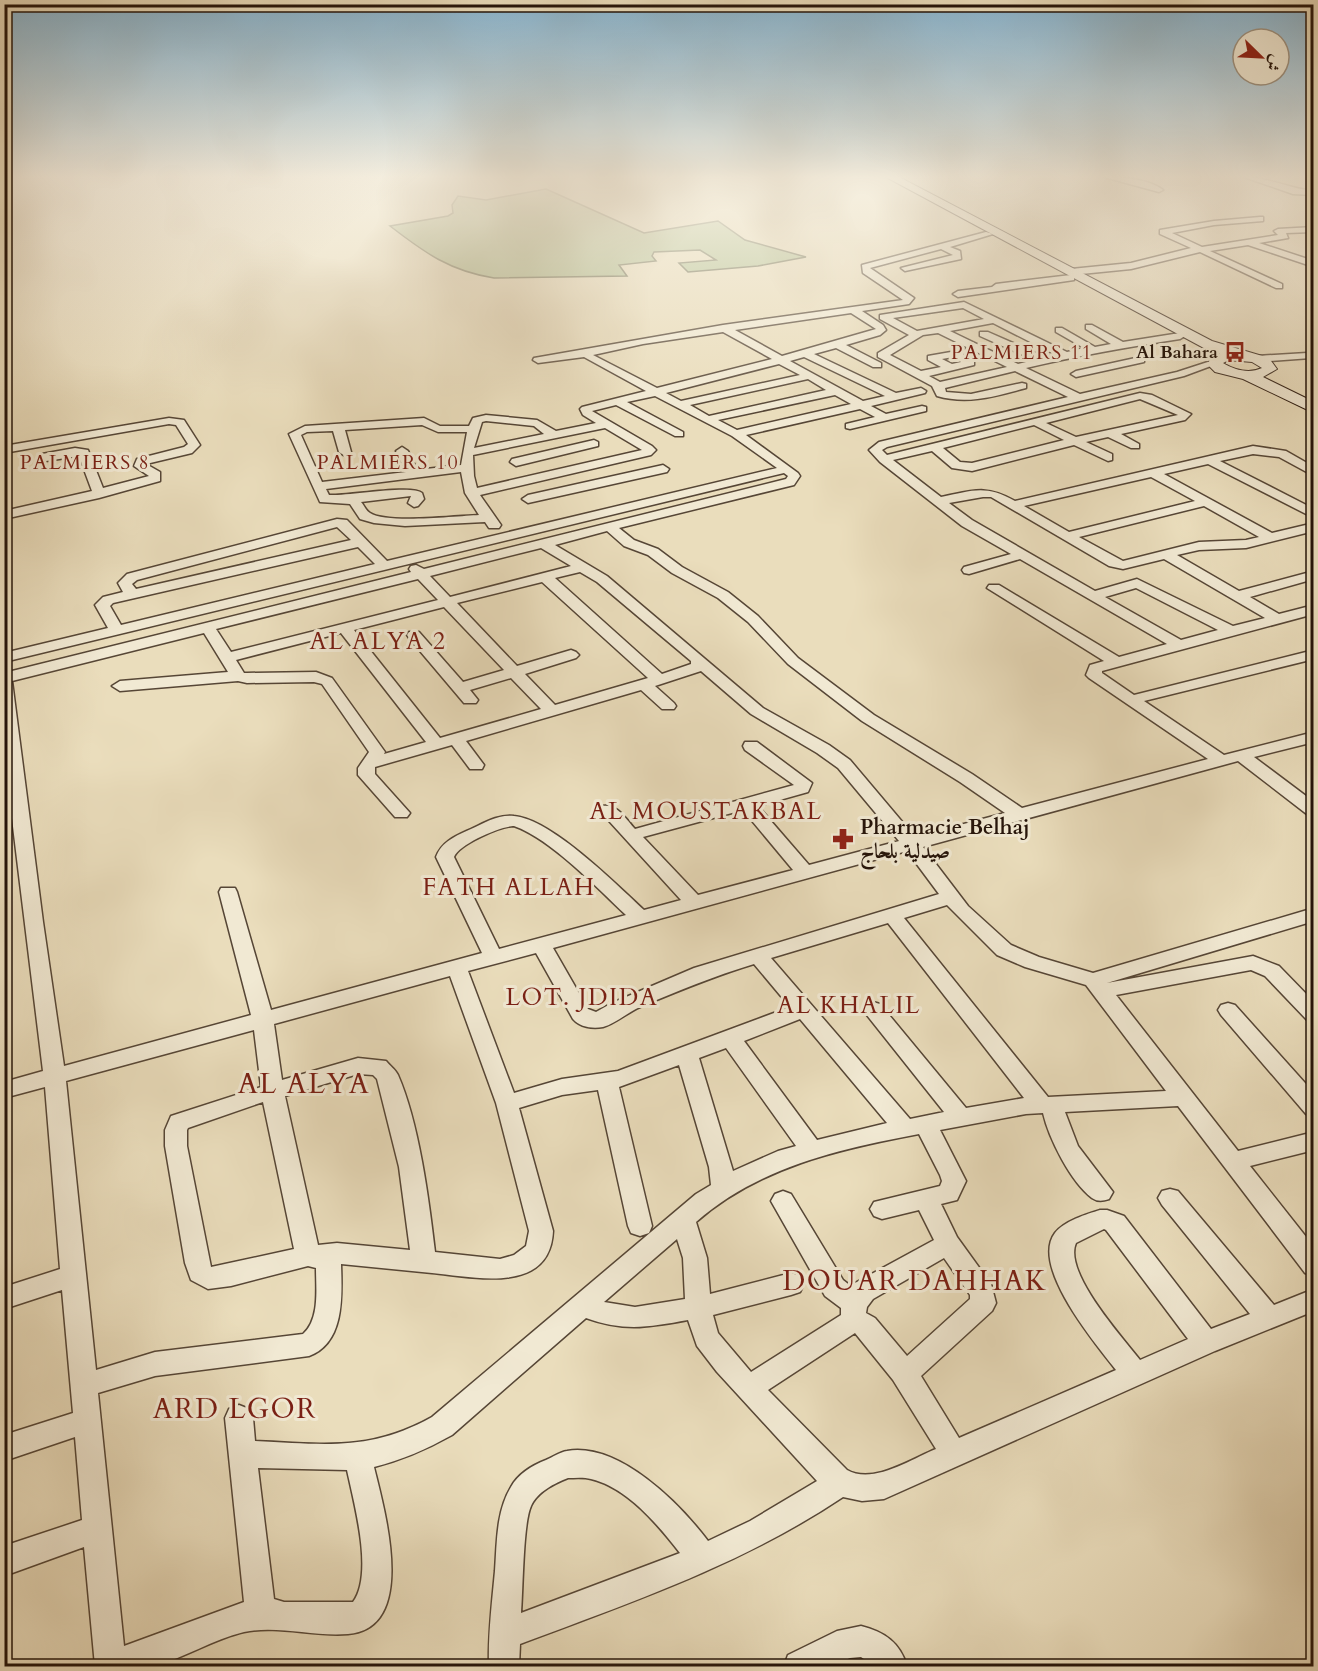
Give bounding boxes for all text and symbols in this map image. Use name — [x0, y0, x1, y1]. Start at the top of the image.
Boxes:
north arrow — [1231, 27, 1291, 87]
text: ش — [1261, 51, 1287, 74]
district label: PALMIERS 11 — [951, 339, 1093, 366]
place label: Al Bahara — [1136, 340, 1218, 365]
bus stop icon: Al Bahara — [1223, 340, 1247, 364]
district label: PALMIERS 8 — [20, 449, 150, 476]
district label: PALMIERS 10 — [317, 449, 459, 476]
district label: AL ALYA 2 — [310, 625, 446, 658]
district label: AL MOUSTAKBAL — [590, 795, 822, 828]
place label: Pharmacie Belhaj صيدلية بلحاج — [860, 813, 1030, 870]
pharmacy icon: Pharmacie Belhaj صيدلية بلحاج — [831, 827, 855, 851]
district label: FATH ALLAH — [422, 871, 596, 904]
district label: LOT. JDIDA — [506, 981, 658, 1014]
district label: AL KHALIL — [777, 989, 921, 1022]
district label: AL ALYA — [238, 1065, 370, 1103]
district label: DOUAR DAHHAK — [783, 1262, 1047, 1300]
district label: ARD LGOR — [153, 1390, 317, 1428]

